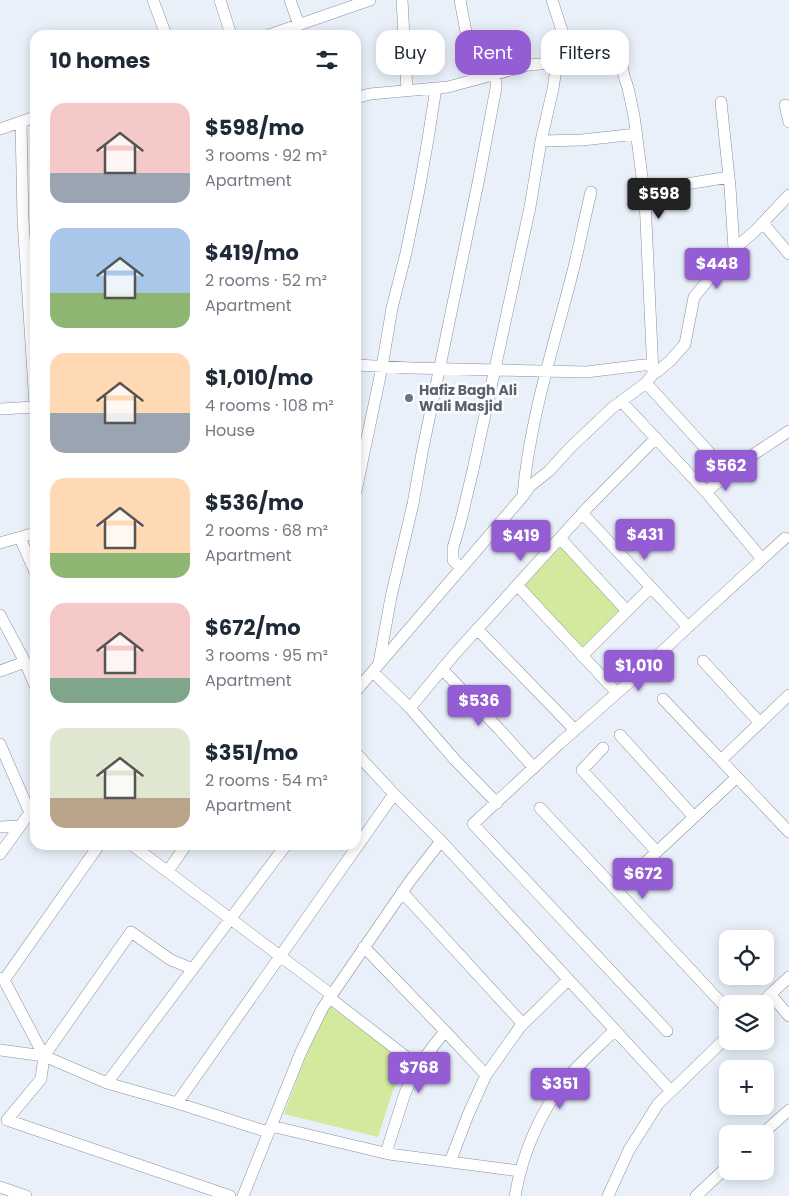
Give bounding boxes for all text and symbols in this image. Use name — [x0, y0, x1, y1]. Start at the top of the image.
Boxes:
chip: Buy — [376, 30, 445, 75]
chip: Rent — [455, 30, 531, 75]
chip: Filters — [541, 30, 629, 75]
text: 10 homes — [50, 46, 150, 75]
icon: filters — [313, 46, 341, 74]
text: $598/mo — [205, 113, 304, 142]
icon: home — [90, 123, 150, 183]
text: 3 rooms · 92 m² — [205, 144, 327, 167]
text: Apartment — [205, 169, 292, 192]
pin: $598 — [629, 178, 689, 220]
text: $598 — [638, 182, 680, 205]
text: $419/mo — [205, 238, 299, 267]
icon: home — [90, 248, 150, 308]
pin: $448 — [687, 248, 747, 290]
text: $448 — [696, 252, 738, 275]
text: 2 rooms · 52 m² — [205, 269, 327, 292]
text: Apartment — [205, 294, 292, 317]
text: $1,010/mo — [205, 363, 313, 392]
icon: home — [90, 373, 150, 433]
place label: Hafiz Bagh Ali Wali Masjid — [419, 380, 517, 416]
marker: Hafiz Bagh Ali Wali Masjid — [403, 392, 415, 404]
text: 4 rooms · 108 m² — [205, 394, 334, 417]
text: House — [205, 419, 255, 442]
pin: $562 — [696, 450, 756, 492]
text: $562 — [706, 454, 746, 477]
text: $536/mo — [205, 488, 304, 517]
icon: home — [90, 498, 150, 558]
pin: $431 — [615, 518, 675, 561]
text: 2 rooms · 68 m² — [205, 519, 328, 542]
pin: $419 — [491, 520, 551, 562]
text: $431 — [626, 523, 664, 546]
text: $419 — [502, 524, 540, 547]
text: Apartment — [205, 544, 292, 567]
text: $672/mo — [205, 613, 301, 642]
icon: home — [90, 623, 150, 683]
text: 3 rooms · 95 m² — [205, 644, 328, 667]
pin: $1,010 — [598, 650, 680, 692]
text: $1,010 — [615, 654, 663, 677]
text: Apartment — [205, 669, 292, 692]
pin: $536 — [449, 684, 509, 727]
text: $536 — [459, 689, 499, 712]
text: $351/mo — [205, 738, 298, 767]
icon: home — [90, 748, 150, 808]
text: 2 rooms · 54 m² — [205, 769, 328, 792]
text: Apartment — [205, 794, 292, 817]
pin: $672 — [613, 858, 673, 900]
text: $672 — [624, 862, 662, 885]
map controls — [719, 930, 774, 1180]
button: locate — [719, 930, 774, 985]
button: layers — [719, 995, 774, 1050]
pin: $768 — [389, 1052, 449, 1094]
text: $768 — [399, 1056, 439, 1079]
button: + — [719, 1060, 774, 1115]
pin: $351 — [530, 1068, 590, 1110]
text: $351 — [542, 1072, 578, 1095]
button: − — [719, 1125, 774, 1180]

